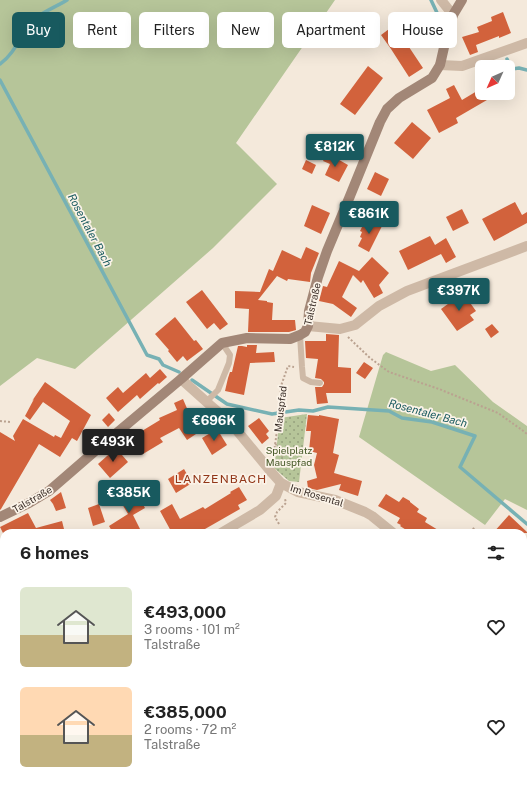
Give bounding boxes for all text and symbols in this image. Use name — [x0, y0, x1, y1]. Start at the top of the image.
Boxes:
chip: Buy — [12, 12, 65, 48]
chip: Rent — [73, 12, 131, 48]
chip: Filters — [139, 12, 209, 48]
chip: New — [217, 12, 274, 48]
chip: Apartment — [282, 12, 380, 48]
chip: House — [388, 12, 457, 48]
north arrow — [475, 60, 515, 100]
map controls — [475, 60, 515, 100]
pin: €812K — [307, 134, 363, 168]
text: €812K — [315, 139, 355, 154]
water label: Rosentaler Bach — [66, 191, 114, 269]
pin: €861K — [341, 201, 397, 235]
text: €861K — [349, 206, 389, 221]
pin: €397K — [431, 278, 487, 312]
street label: Talstraße — [301, 281, 323, 327]
text: €397K — [438, 283, 480, 298]
street label: Mauspfad — [271, 385, 289, 433]
water label: Rosentaler Bach — [387, 397, 469, 429]
pin: €696K — [186, 408, 242, 442]
text: €696K — [192, 413, 236, 428]
pin: €493K — [85, 429, 141, 463]
text: €493K — [91, 434, 135, 449]
park label: Spielplatz Mauspfad — [266, 444, 313, 468]
district label: LANZENBACH — [175, 472, 267, 486]
pin: €385K — [101, 480, 157, 514]
street label: Im Rosental — [289, 481, 345, 509]
street label: Talstraße — [10, 483, 54, 515]
text: €385K — [107, 485, 151, 500]
icon: filters — [485, 542, 507, 564]
text: 6 homes — [20, 543, 89, 563]
text: €493,000 — [144, 602, 226, 622]
icon: home — [52, 603, 100, 651]
icon: heart — [485, 616, 507, 638]
text: 3 rooms · 101 m² — [144, 622, 240, 637]
text: Talstraße — [144, 637, 200, 652]
text: €385,000 — [144, 702, 227, 722]
icon: home — [52, 703, 100, 751]
icon: heart — [485, 716, 507, 738]
text: 2 rooms · 72 m² — [144, 722, 236, 737]
text: Talstraße — [144, 737, 200, 752]

